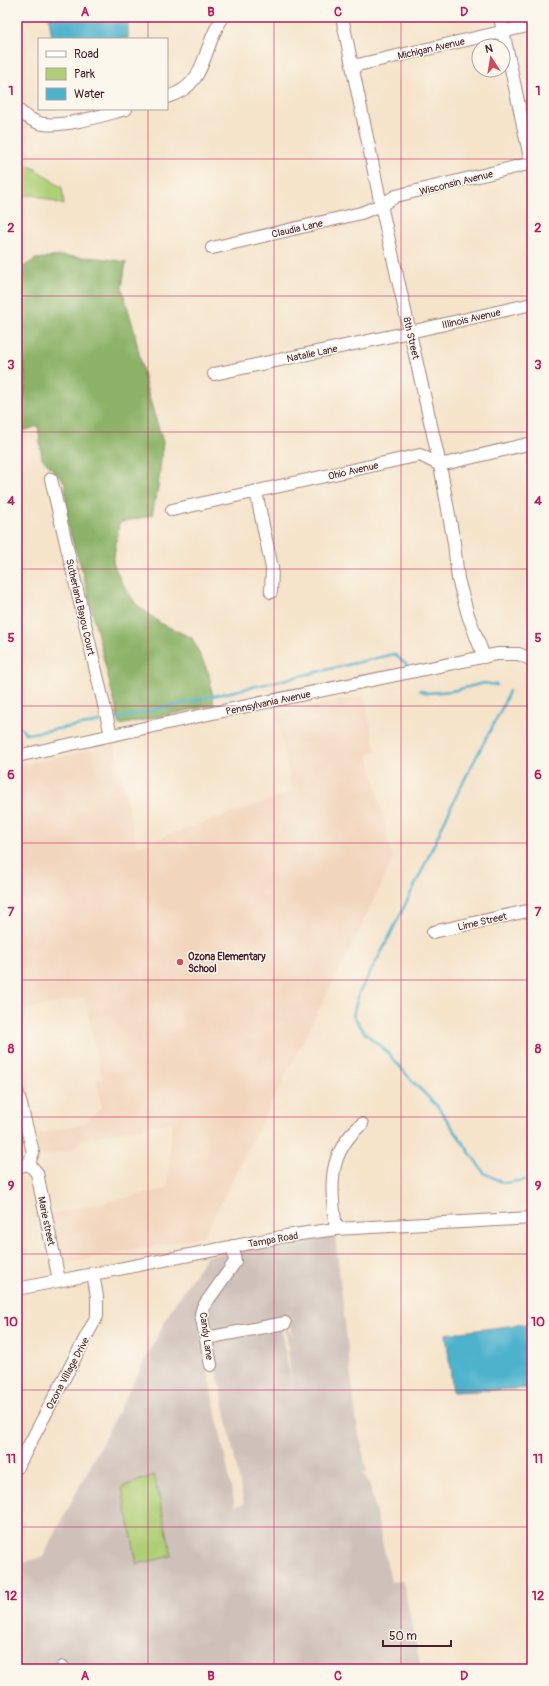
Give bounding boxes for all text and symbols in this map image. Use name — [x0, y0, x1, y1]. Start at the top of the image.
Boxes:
text: A — [81, 4, 90, 20]
text: B — [207, 4, 215, 20]
text: C — [334, 4, 342, 20]
text: D — [460, 4, 468, 20]
street label: Michigan Avenue — [396, 35, 466, 63]
legend — [38, 38, 168, 110]
north arrow — [471, 38, 511, 78]
text: N — [484, 41, 495, 56]
text: Road — [74, 47, 99, 62]
text: Park — [74, 67, 95, 82]
text: 1 — [8, 83, 14, 99]
text: 1 — [535, 83, 541, 99]
text: Water — [74, 87, 105, 102]
street label: Wisconsin Avenue — [418, 168, 494, 198]
street label: Claudia Lane — [270, 217, 324, 241]
text: 2 — [7, 220, 15, 236]
text: 2 — [534, 220, 542, 236]
street label: Illinois Avenue — [441, 306, 502, 332]
street label: 8th Street — [400, 316, 422, 361]
street label: Natalie Lane — [286, 343, 339, 365]
text: 3 — [7, 357, 15, 373]
text: 3 — [534, 357, 542, 373]
street label: Ohio Avenue — [327, 459, 380, 483]
text: 4 — [7, 493, 15, 509]
text: 4 — [534, 493, 542, 509]
street label: Sutherland Bayou Court — [63, 558, 97, 658]
text: 5 — [7, 630, 15, 646]
text: 5 — [534, 630, 542, 646]
street label: Pennsylvania Avenue — [225, 688, 312, 718]
text: 6 — [7, 767, 15, 783]
text: 6 — [534, 767, 542, 783]
text: 7 — [8, 904, 15, 920]
text: 7 — [535, 904, 542, 920]
street label: Lime Street — [456, 910, 509, 933]
place label: Ozona Elementary School — [188, 951, 266, 975]
marker: Ozona Elementary School — [175, 957, 185, 967]
text: 8 — [8, 1041, 15, 1057]
text: 8 — [535, 1041, 542, 1057]
text: 9 — [8, 1178, 15, 1194]
text: 9 — [535, 1178, 542, 1194]
street label: Marie street — [35, 1195, 57, 1248]
street label: Tampa Road — [247, 1230, 299, 1250]
street label: Candy Lane — [197, 1311, 215, 1361]
text: 10 — [4, 1314, 18, 1330]
text: 10 — [531, 1314, 545, 1330]
street label: Ozona Village Drive — [44, 1335, 92, 1412]
text: 11 — [6, 1451, 16, 1467]
text: 11 — [533, 1451, 543, 1467]
text: 12 — [5, 1588, 17, 1604]
text: 12 — [532, 1588, 544, 1604]
scale bar — [383, 1622, 451, 1648]
text: 50 m — [389, 1629, 417, 1644]
text: A — [81, 1668, 90, 1684]
text: B — [207, 1668, 215, 1684]
text: C — [334, 1668, 342, 1684]
text: D — [460, 1668, 468, 1684]

